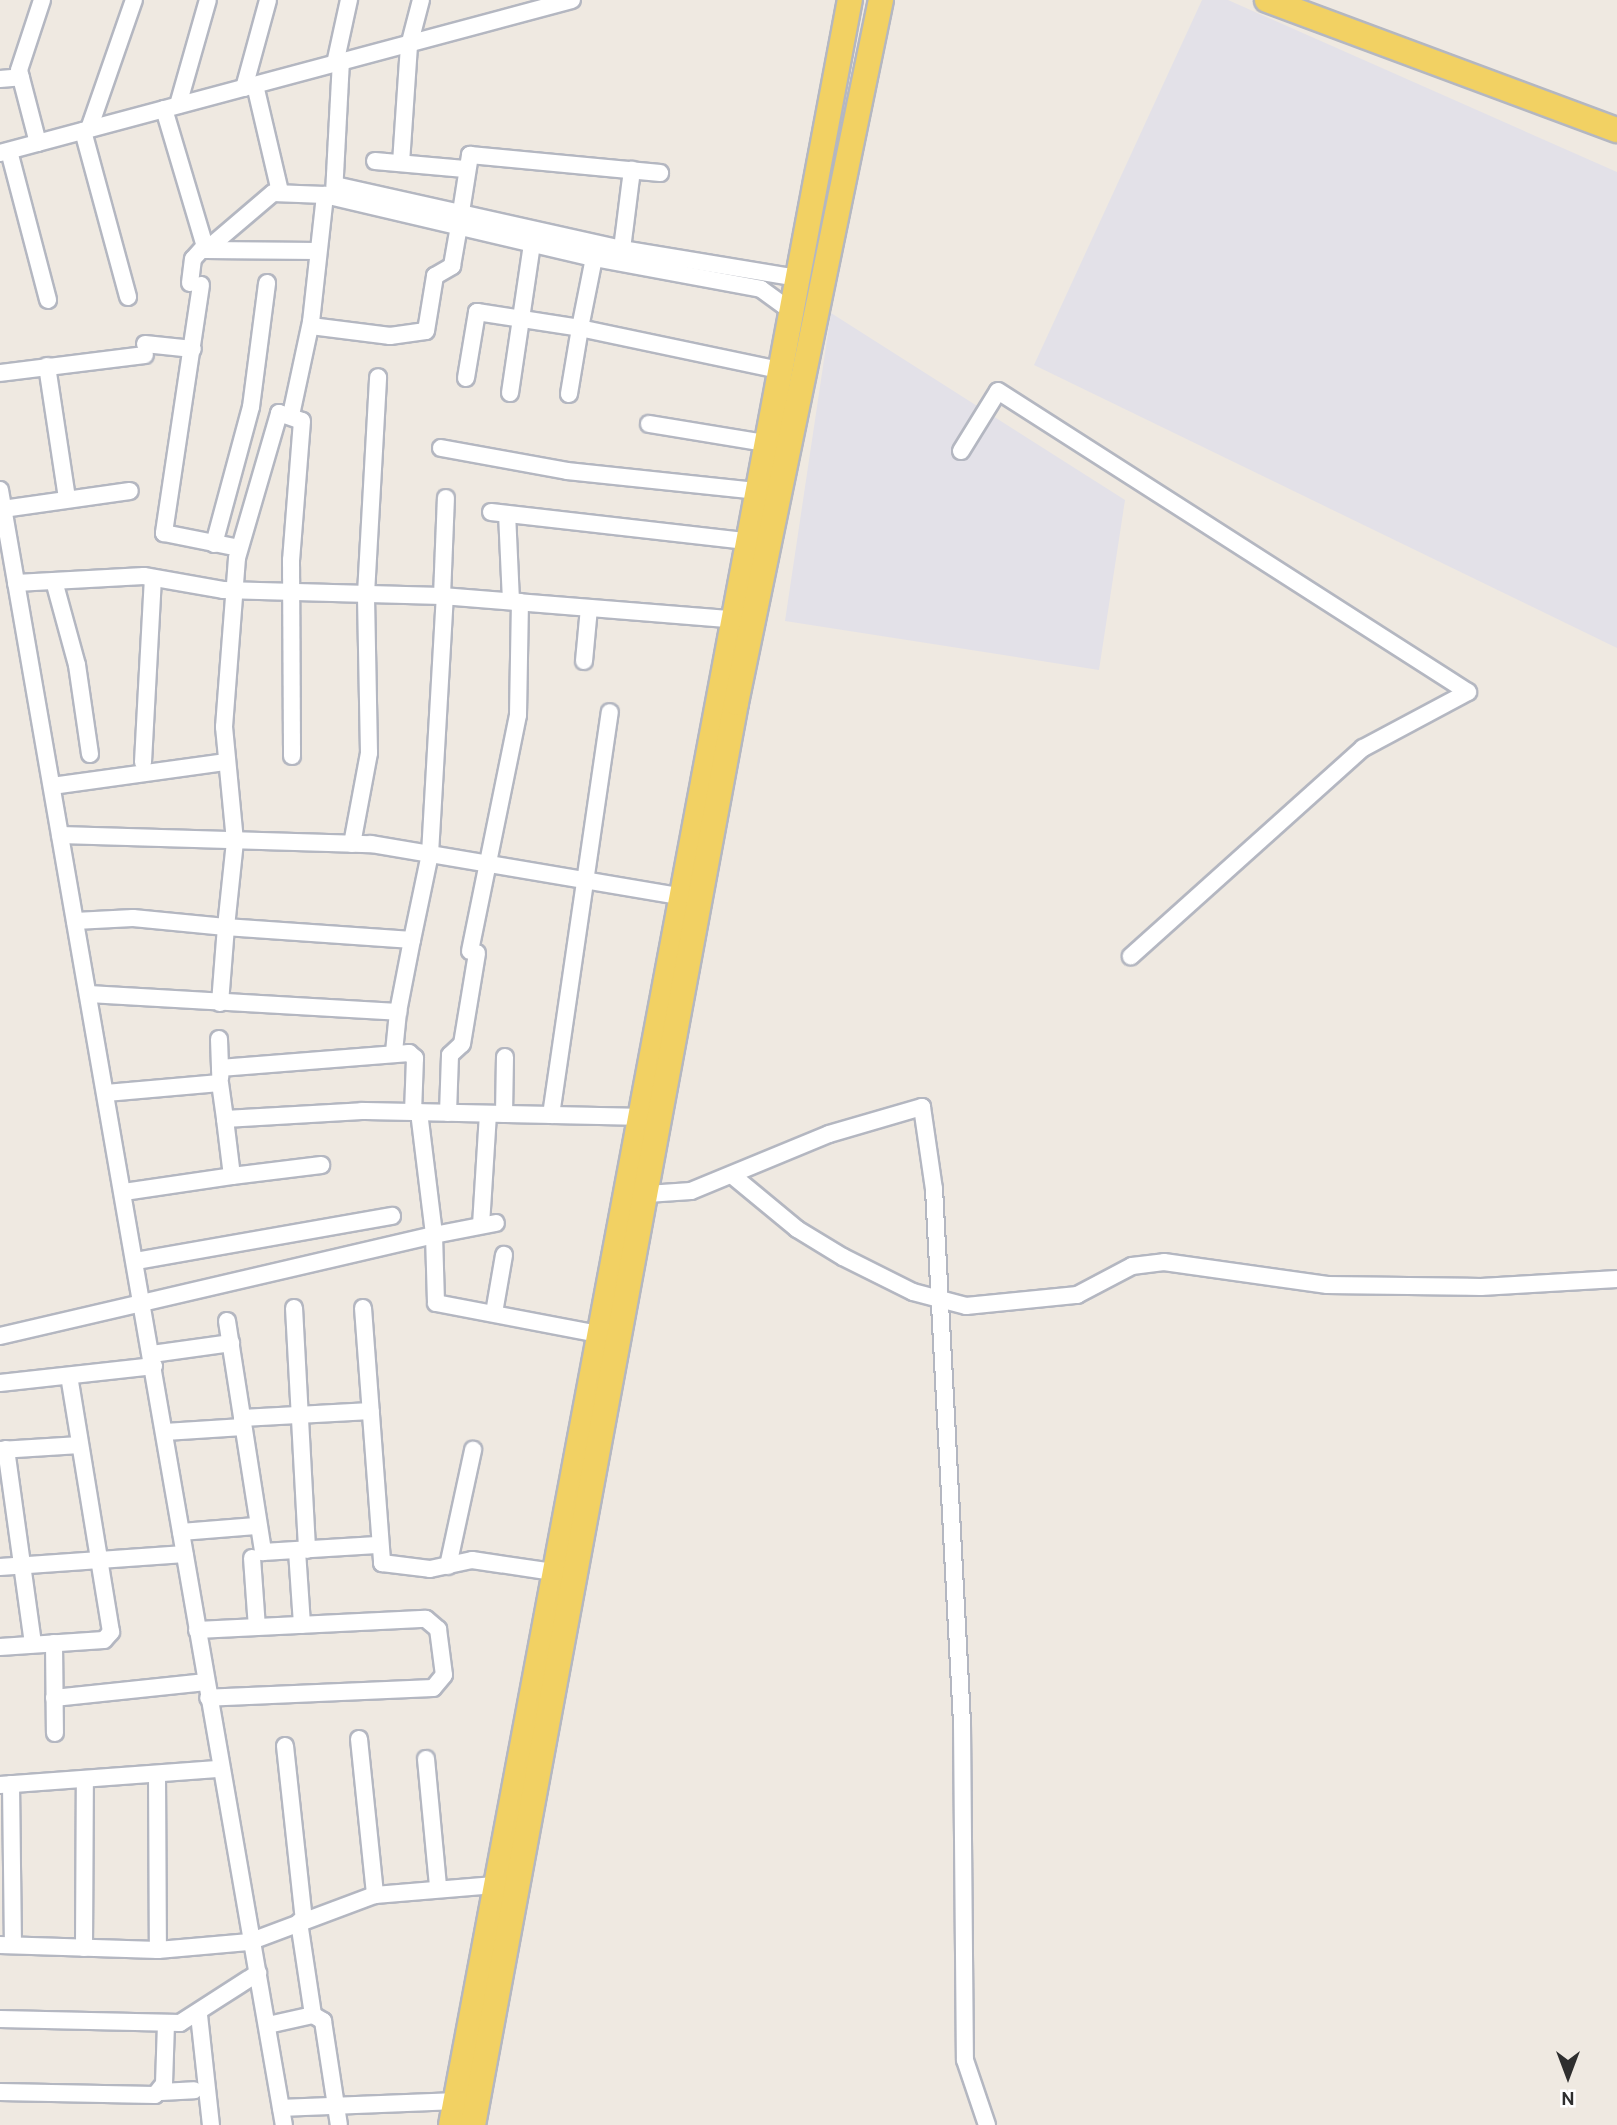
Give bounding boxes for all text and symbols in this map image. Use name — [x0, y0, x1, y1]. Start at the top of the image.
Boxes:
north arrow — [1533, 2041, 1603, 2111]
text: N — [1561, 2085, 1575, 2109]

